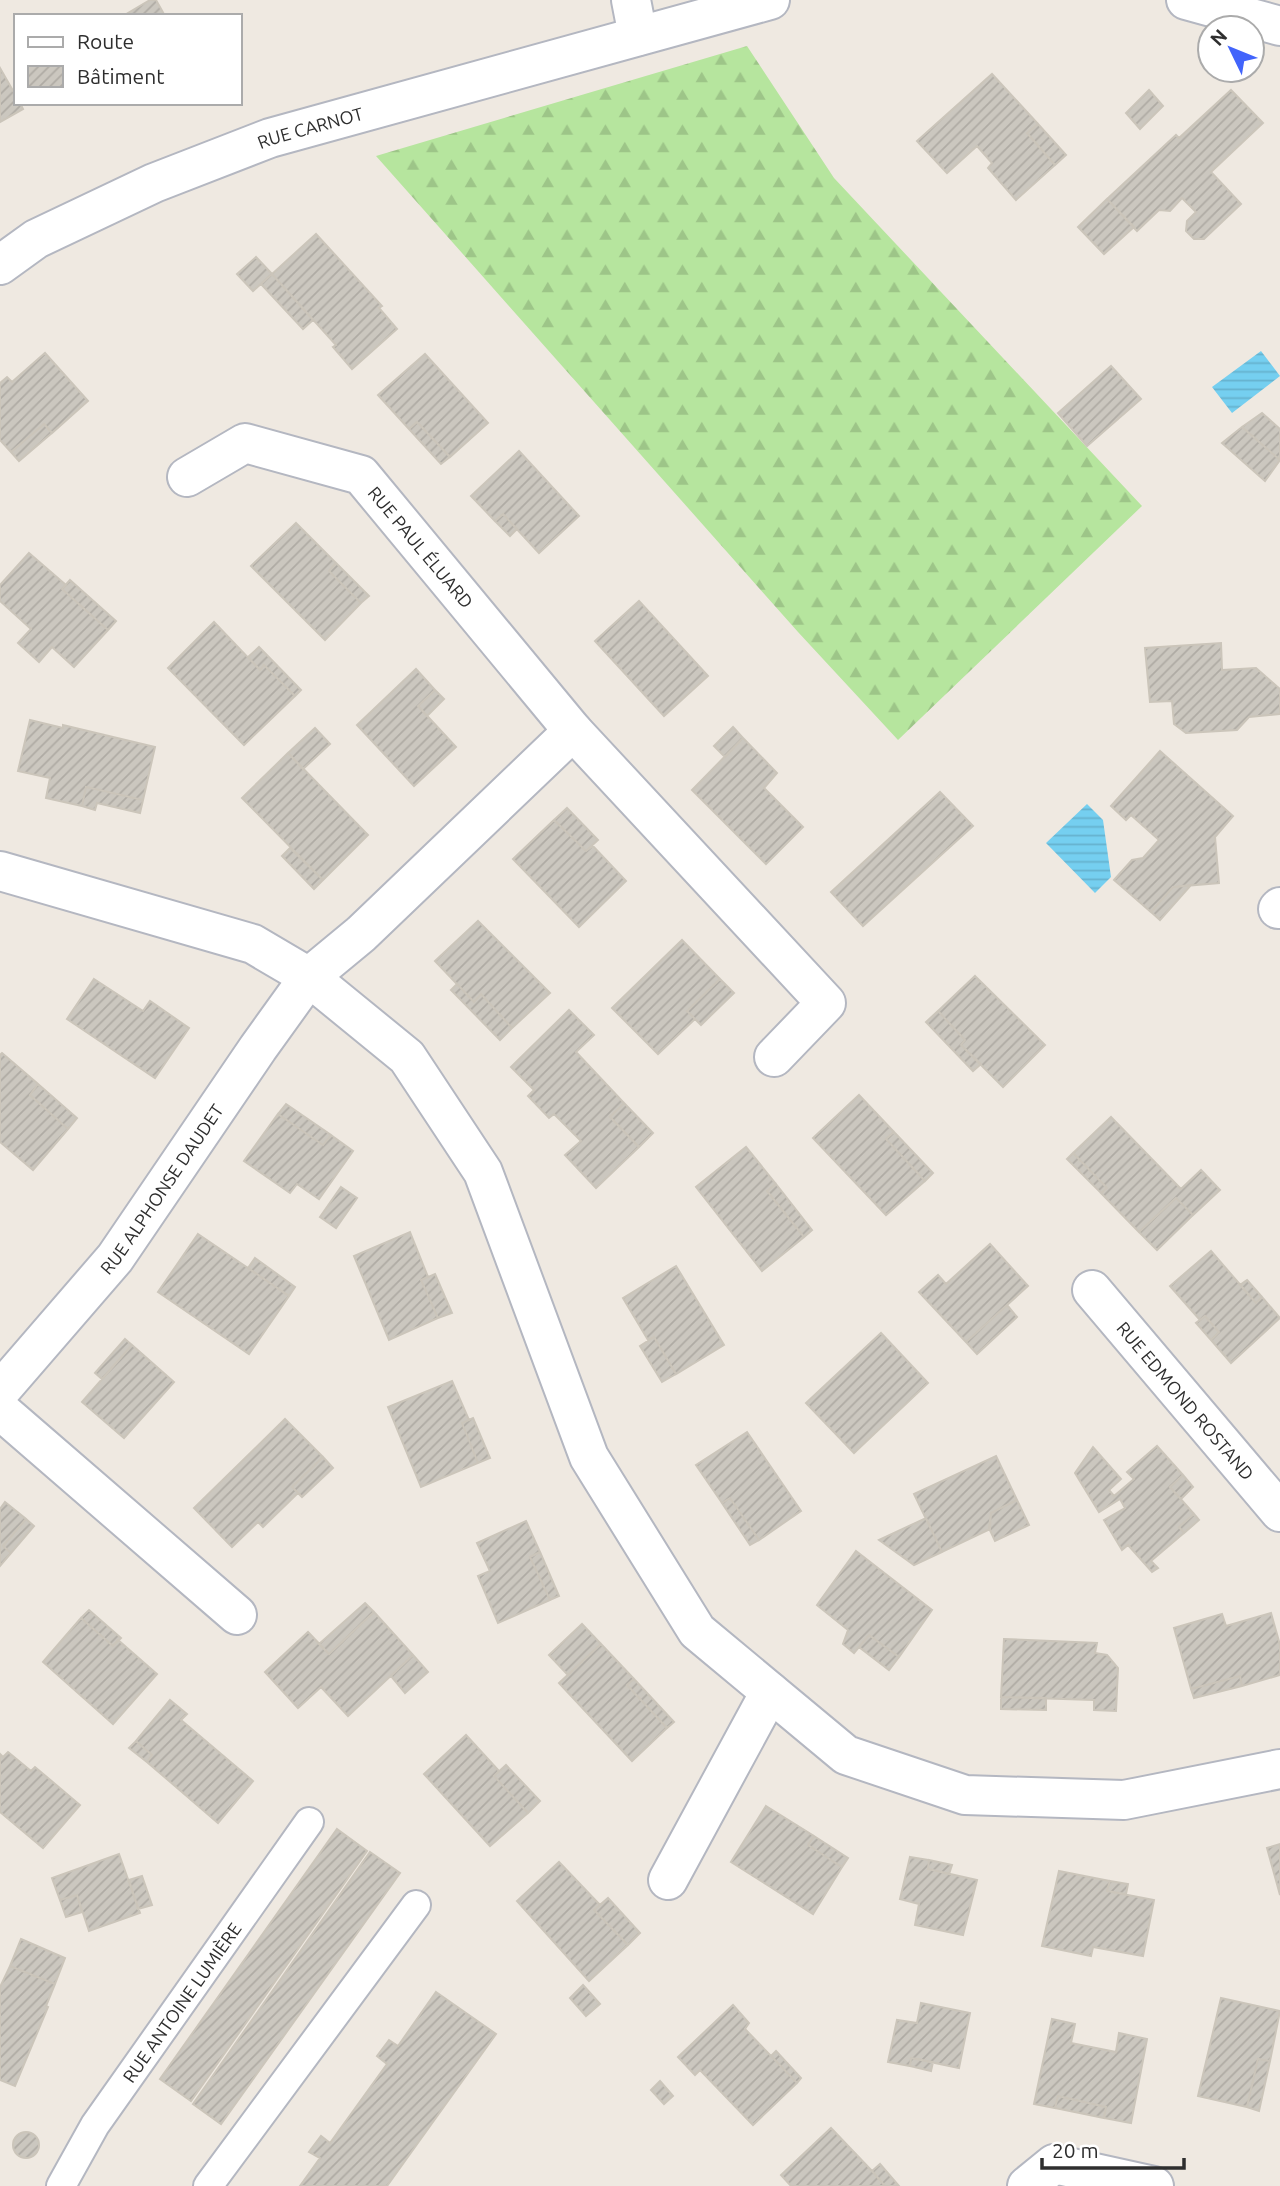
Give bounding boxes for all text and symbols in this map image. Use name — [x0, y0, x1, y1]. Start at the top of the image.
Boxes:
legend — [14, 14, 242, 105]
north arrow — [1196, 14, 1266, 84]
text: N — [1206, 25, 1231, 50]
text: Route — [77, 29, 134, 53]
text: Bâtiment — [77, 64, 164, 88]
street label: RUE CARNOT — [254, 103, 365, 152]
street label: RUE PAUL ÉLUARD — [364, 482, 478, 612]
street label: RUE ALPHONSE DAUDET — [96, 1100, 227, 1278]
street label: RUE EDMOND ROSTAND — [1113, 1318, 1258, 1484]
street label: RUE ANTOINE LUMIÈRE — [118, 1919, 245, 2086]
scale bar — [1042, 2126, 1184, 2170]
text: 20 m — [1052, 2138, 1099, 2162]

